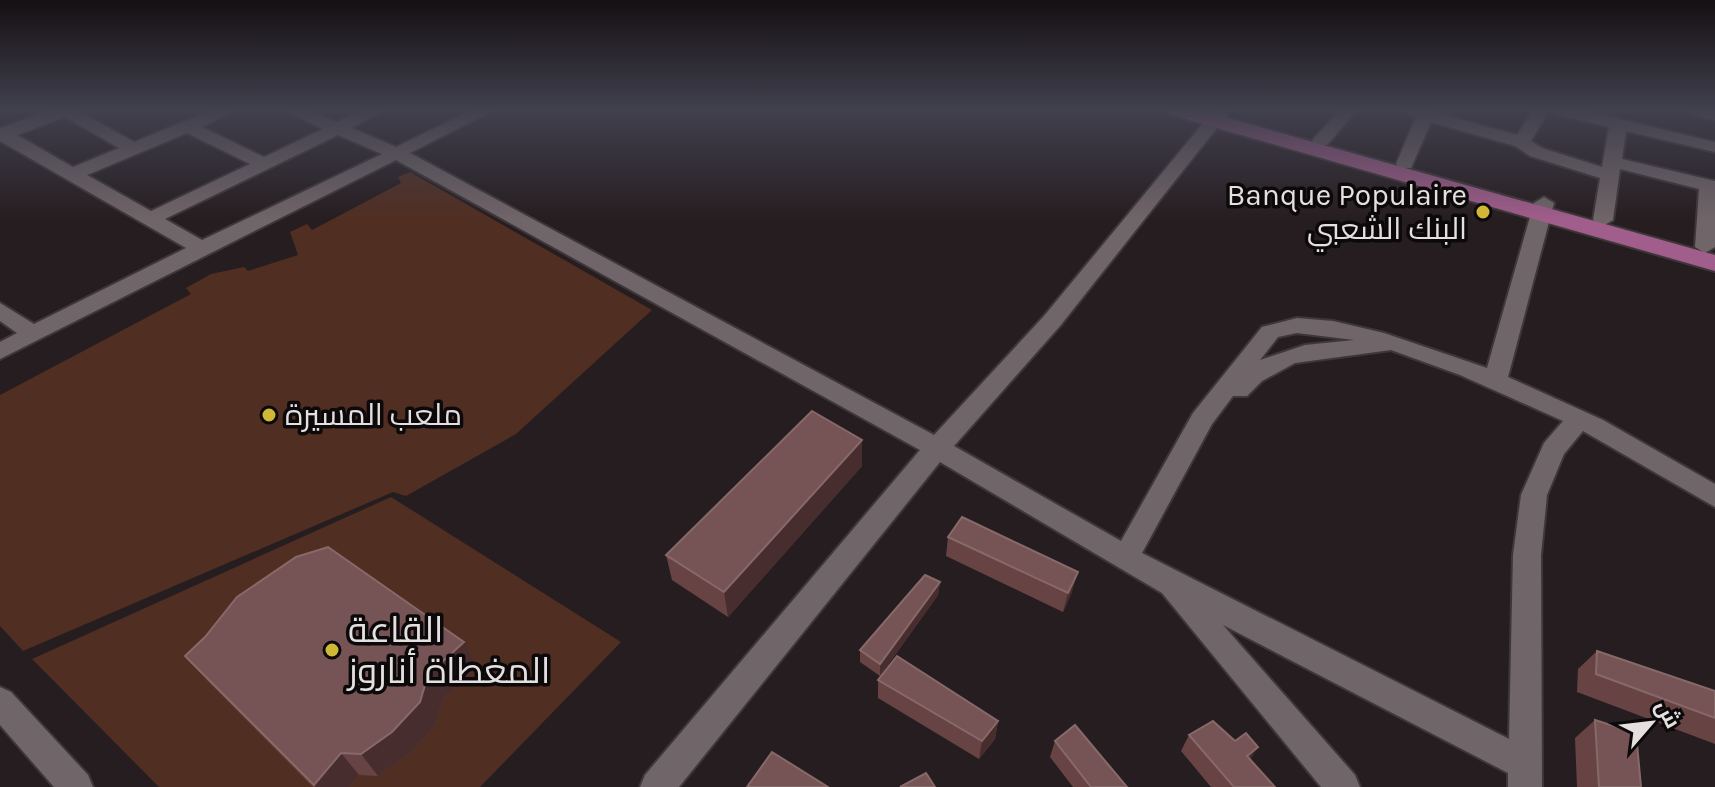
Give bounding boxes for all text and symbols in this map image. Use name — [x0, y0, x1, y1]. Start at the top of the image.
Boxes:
place label: Banque Populaire البنك الشعبي — [1227, 177, 1467, 252]
marker: Banque Populaire البنك الشعبي — [1474, 203, 1492, 221]
place label: ملعب المسيرة — [285, 397, 462, 433]
marker: ملعب المسيرة — [260, 406, 278, 424]
place label: القاعة المغطاة أناروز — [346, 609, 550, 692]
marker: القاعة المغطاة أناروز — [323, 641, 341, 659]
north arrow — [1611, 683, 1691, 763]
text: ش — [1650, 696, 1686, 733]

